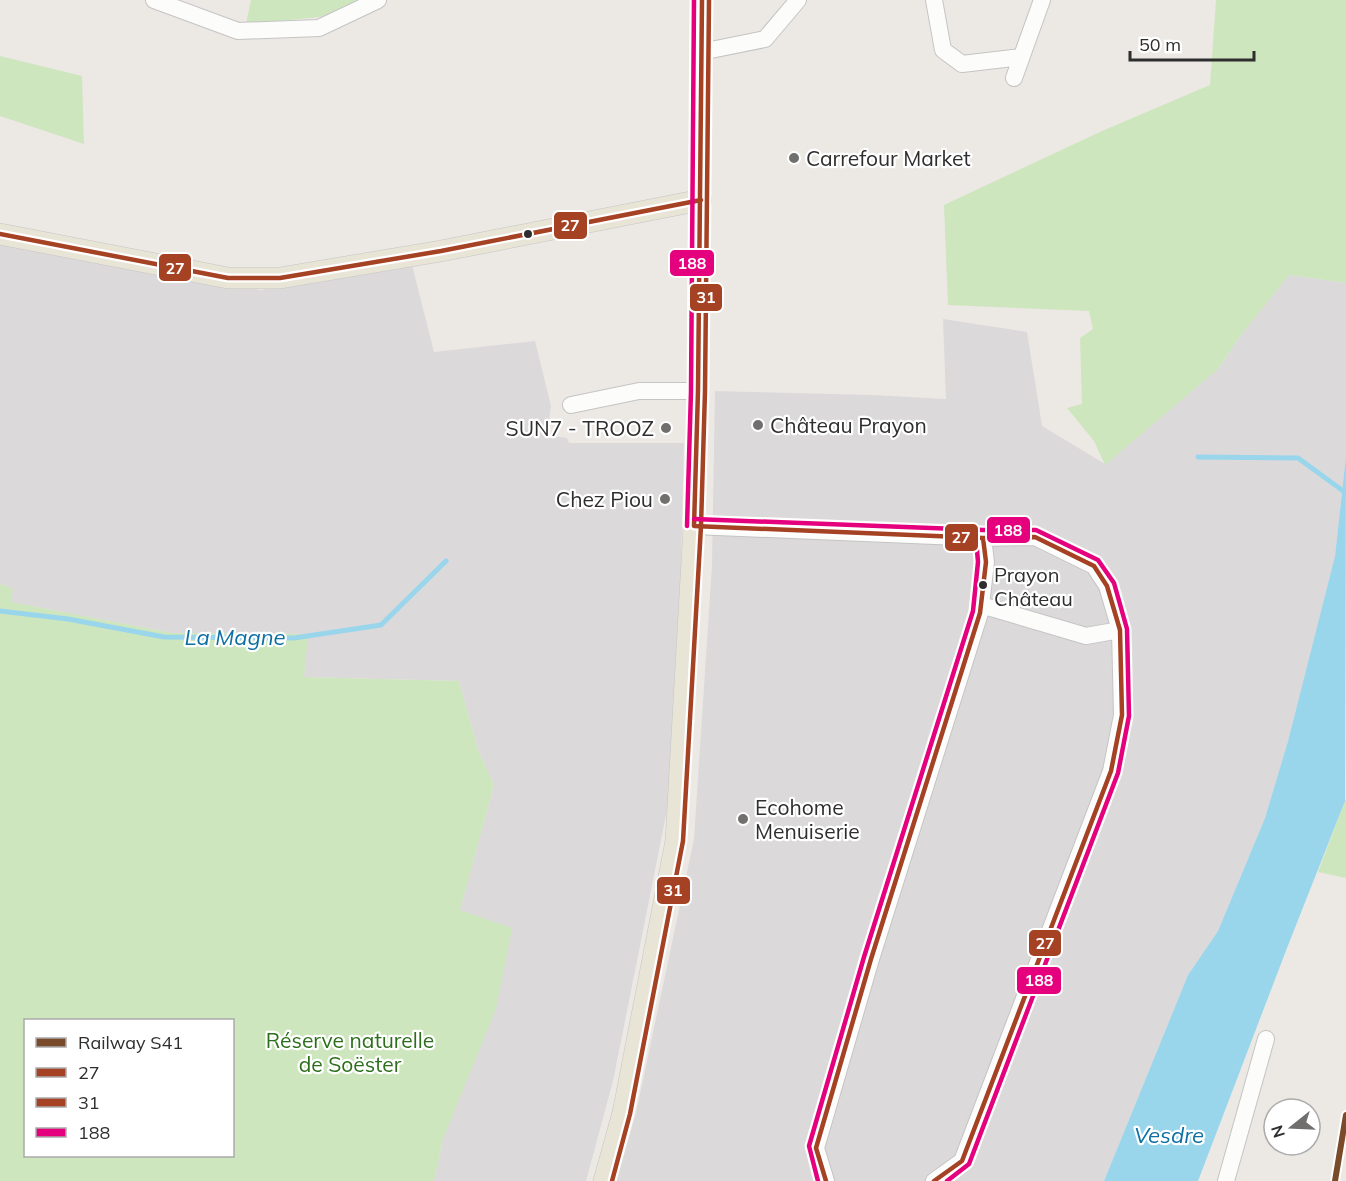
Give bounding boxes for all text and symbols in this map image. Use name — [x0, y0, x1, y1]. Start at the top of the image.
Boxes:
scale bar — [1130, 24, 1254, 62]
text: 50 m — [1139, 33, 1181, 56]
place label: Carrefour Market — [806, 145, 971, 171]
marker: Carrefour Market — [787, 151, 801, 165]
line badge: 27 — [553, 211, 588, 240]
text: 27 — [560, 215, 580, 235]
unlabelled marker — [522, 228, 534, 240]
line badge: 188 — [669, 249, 715, 277]
line badge: 27 — [158, 253, 192, 282]
text: 188 — [678, 253, 707, 273]
text: 27 — [165, 258, 185, 278]
line badge: 31 — [689, 283, 723, 312]
text: 31 — [696, 287, 716, 307]
place label: Château Prayon — [770, 412, 927, 438]
place label: SUN7 - TROOZ — [506, 415, 654, 441]
marker: Château Prayon — [751, 418, 765, 432]
marker: SUN7 - TROOZ — [659, 421, 673, 435]
place label: Chez Piou — [556, 486, 653, 512]
marker: Chez Piou — [658, 492, 672, 506]
line badge: 188 — [986, 516, 1031, 544]
text: 188 — [994, 520, 1023, 540]
line badge: 27 — [944, 523, 979, 552]
text: 27 — [951, 527, 971, 547]
place label: Prayon Château — [994, 562, 1073, 611]
marker: Prayon Château — [977, 579, 989, 591]
water label: La Magne — [184, 623, 286, 651]
place label: Ecohome Menuiserie — [755, 794, 860, 844]
marker: Ecohome Menuiserie — [736, 812, 750, 826]
line badge: 31 — [656, 876, 691, 905]
text: 31 — [663, 880, 683, 900]
line badge: 27 — [1028, 929, 1062, 957]
text: 27 — [1035, 933, 1055, 953]
line badge: 188 — [1016, 966, 1062, 995]
text: 188 — [1025, 970, 1054, 990]
legend — [24, 1019, 234, 1157]
park label: Réserve naturelle de Soëster — [266, 1027, 434, 1077]
text: Railway S41 — [78, 1031, 183, 1054]
text: 27 — [78, 1061, 100, 1084]
text: 31 — [78, 1091, 100, 1114]
north arrow — [1262, 1097, 1322, 1157]
text: 188 — [78, 1121, 110, 1144]
water label: Vesdre — [1134, 1121, 1204, 1149]
text: N — [1266, 1123, 1289, 1140]

